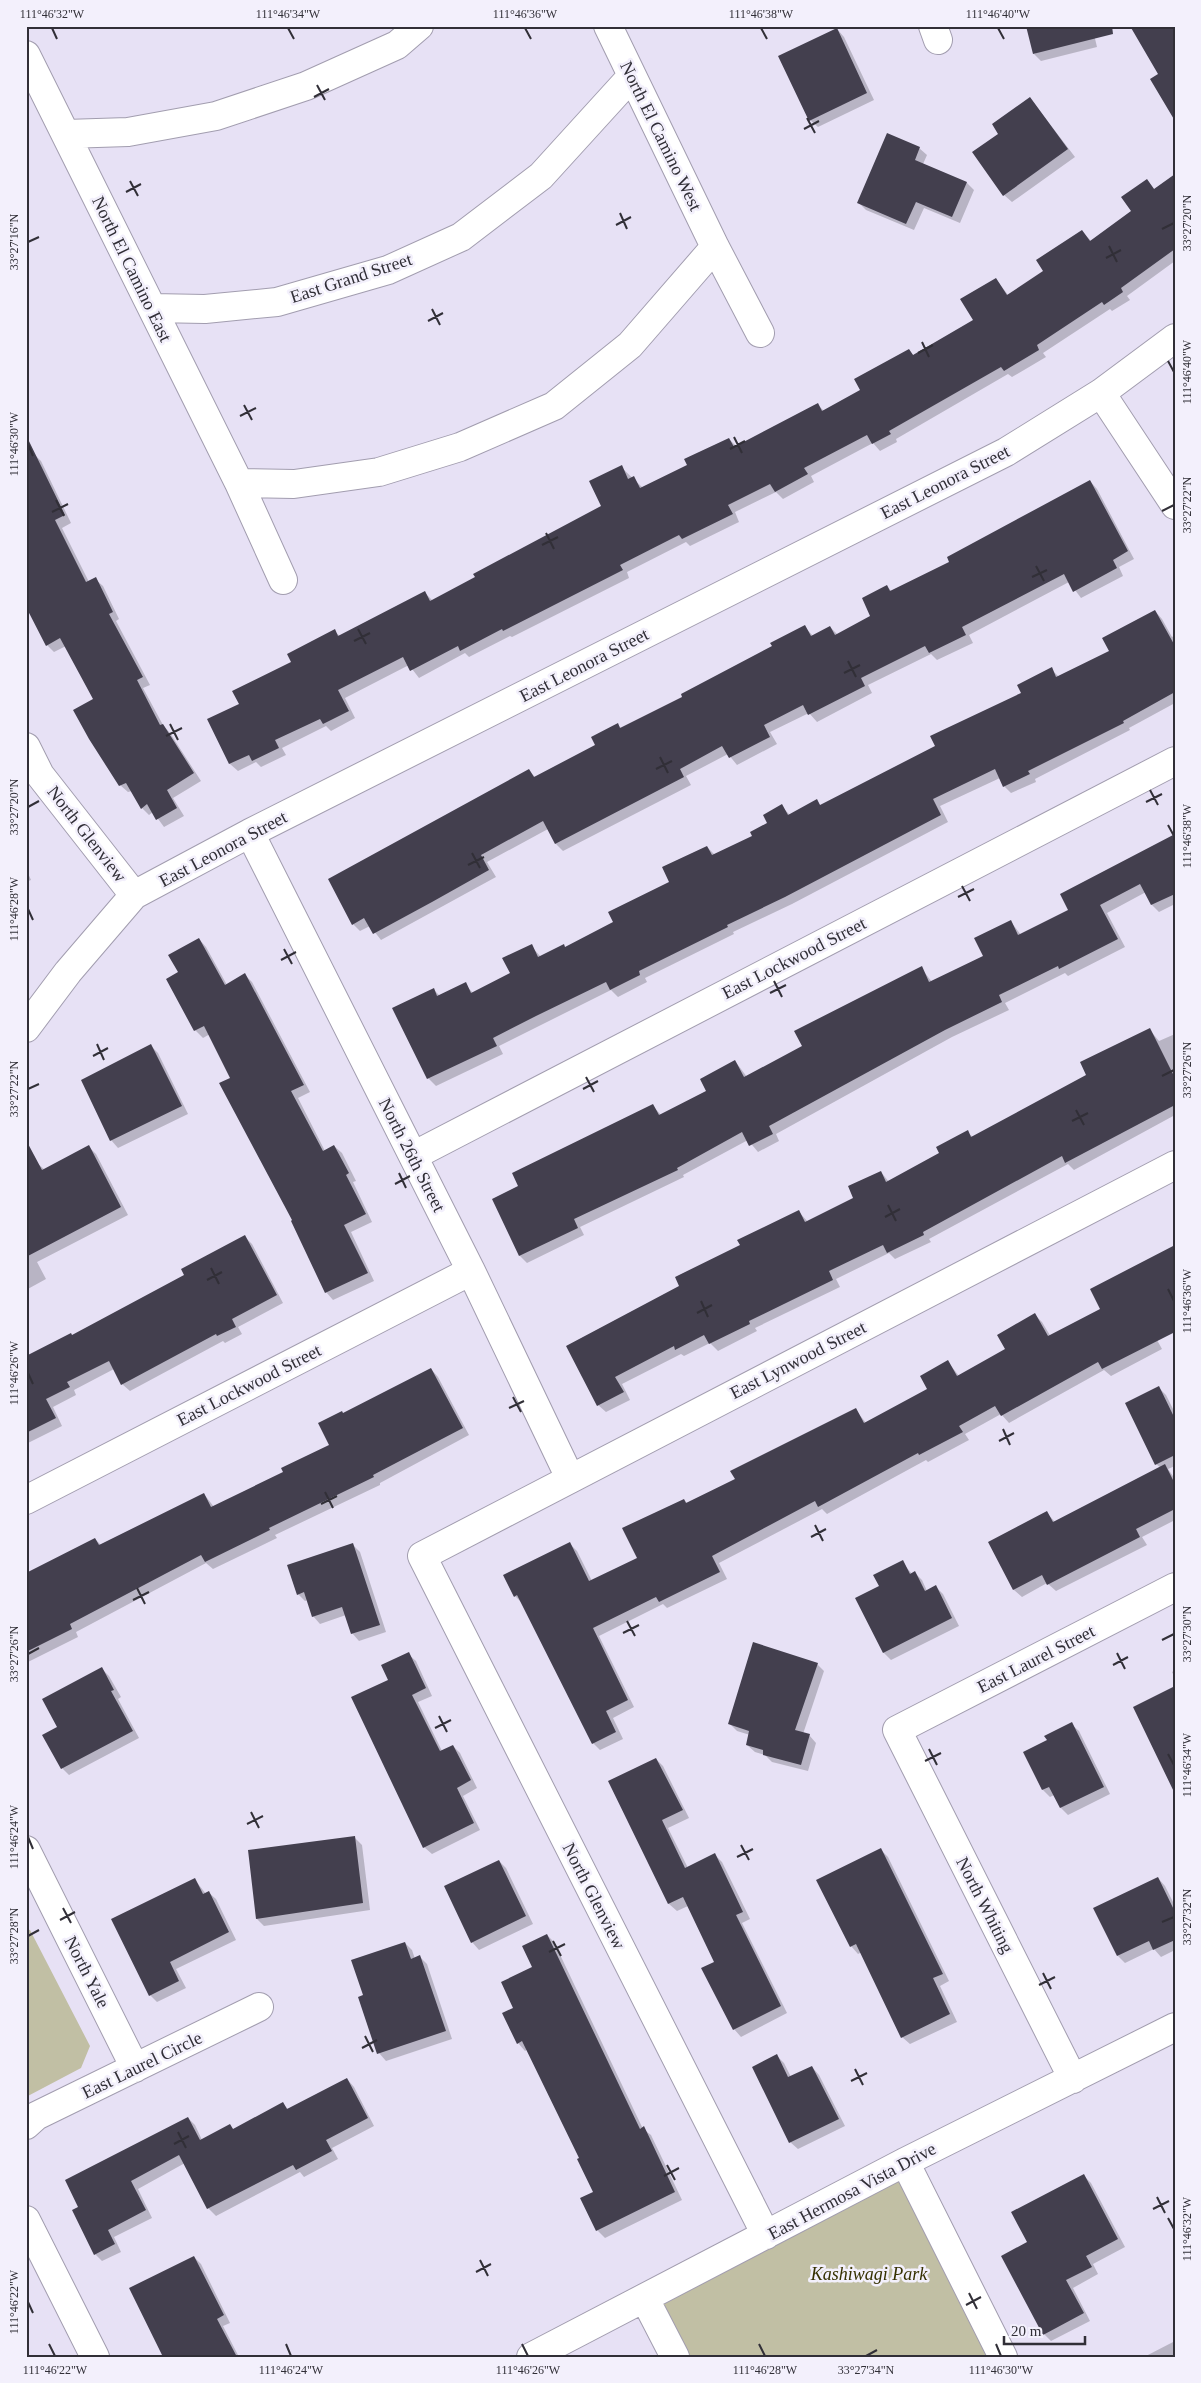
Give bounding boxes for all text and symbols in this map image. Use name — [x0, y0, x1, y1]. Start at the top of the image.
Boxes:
text: 111°46'32"W — [20, 7, 85, 21]
text: 111°46'34"W — [256, 7, 321, 21]
text: 111°46'36"W — [493, 7, 558, 21]
text: 111°46'38"W — [729, 7, 794, 21]
text: 111°46'40"W — [966, 7, 1031, 21]
street label: North El Camino West — [616, 58, 706, 214]
street label: North El Camino East — [88, 193, 176, 345]
text: 33°27'20"N — [1180, 194, 1194, 251]
text: 33°27'16"N — [7, 213, 21, 270]
street label: East Grand Street — [288, 249, 414, 307]
text: 111°46'40"W — [1180, 339, 1194, 404]
text: 111°46'30"W — [7, 411, 21, 476]
street label: East Leonora Street — [877, 441, 1013, 523]
text: 33°27'22"N — [1180, 476, 1194, 533]
street label: East Leonora Street — [516, 624, 652, 706]
text: 33°27'20"N — [7, 778, 21, 835]
street label: North Glenview — [43, 782, 131, 886]
text: 111°46'38"W — [1180, 803, 1194, 868]
street label: East Leonora Street — [156, 807, 290, 891]
text: 111°46'28"W — [7, 876, 21, 941]
street label: East Lockwood Street — [719, 913, 869, 1003]
text: 33°27'26"N — [1180, 1041, 1194, 1098]
text: 33°27'22"N — [7, 1060, 21, 1117]
street label: North 26th Street — [375, 1095, 449, 1215]
text: 111°46'36"W — [1180, 1268, 1194, 1333]
street label: East Lynwood Street — [727, 1317, 869, 1403]
text: 111°46'26"W — [7, 1340, 21, 1405]
street label: East Lockwood Street — [174, 1340, 324, 1430]
text: 33°27'30"N — [1180, 1605, 1194, 1662]
street label: East Laurel Street — [974, 1621, 1098, 1697]
text: 33°27'26"N — [7, 1625, 21, 1682]
text: 111°46'34"W — [1180, 1732, 1194, 1797]
text: 111°46'24"W — [7, 1804, 21, 1869]
street label: North Glenview — [559, 1840, 629, 1952]
street label: North Whiting — [952, 1854, 1018, 1956]
text: 33°27'32"N — [1180, 1888, 1194, 1945]
text: 33°27'28"N — [7, 1907, 21, 1964]
street label: North Yale — [60, 1933, 114, 2011]
street label: East Laurel Circle — [79, 2027, 205, 2103]
street label: East Hermosa Vista Drive — [765, 2138, 939, 2244]
text: 111°46'32"W — [1180, 2196, 1194, 2261]
park label: Kashiwagi Park — [810, 2264, 928, 2284]
text: 111°46'22"W — [7, 2269, 21, 2334]
scale bar — [1004, 2313, 1085, 2345]
text: 20 m — [1011, 2323, 1042, 2339]
text: 111°46'22"W — [23, 2363, 88, 2377]
text: 111°46'24"W — [259, 2363, 324, 2377]
text: 111°46'26"W — [496, 2363, 561, 2377]
text: 111°46'28"W — [733, 2363, 798, 2377]
text: 33°27'34"N — [838, 2363, 895, 2377]
text: 111°46'30"W — [969, 2363, 1034, 2377]

